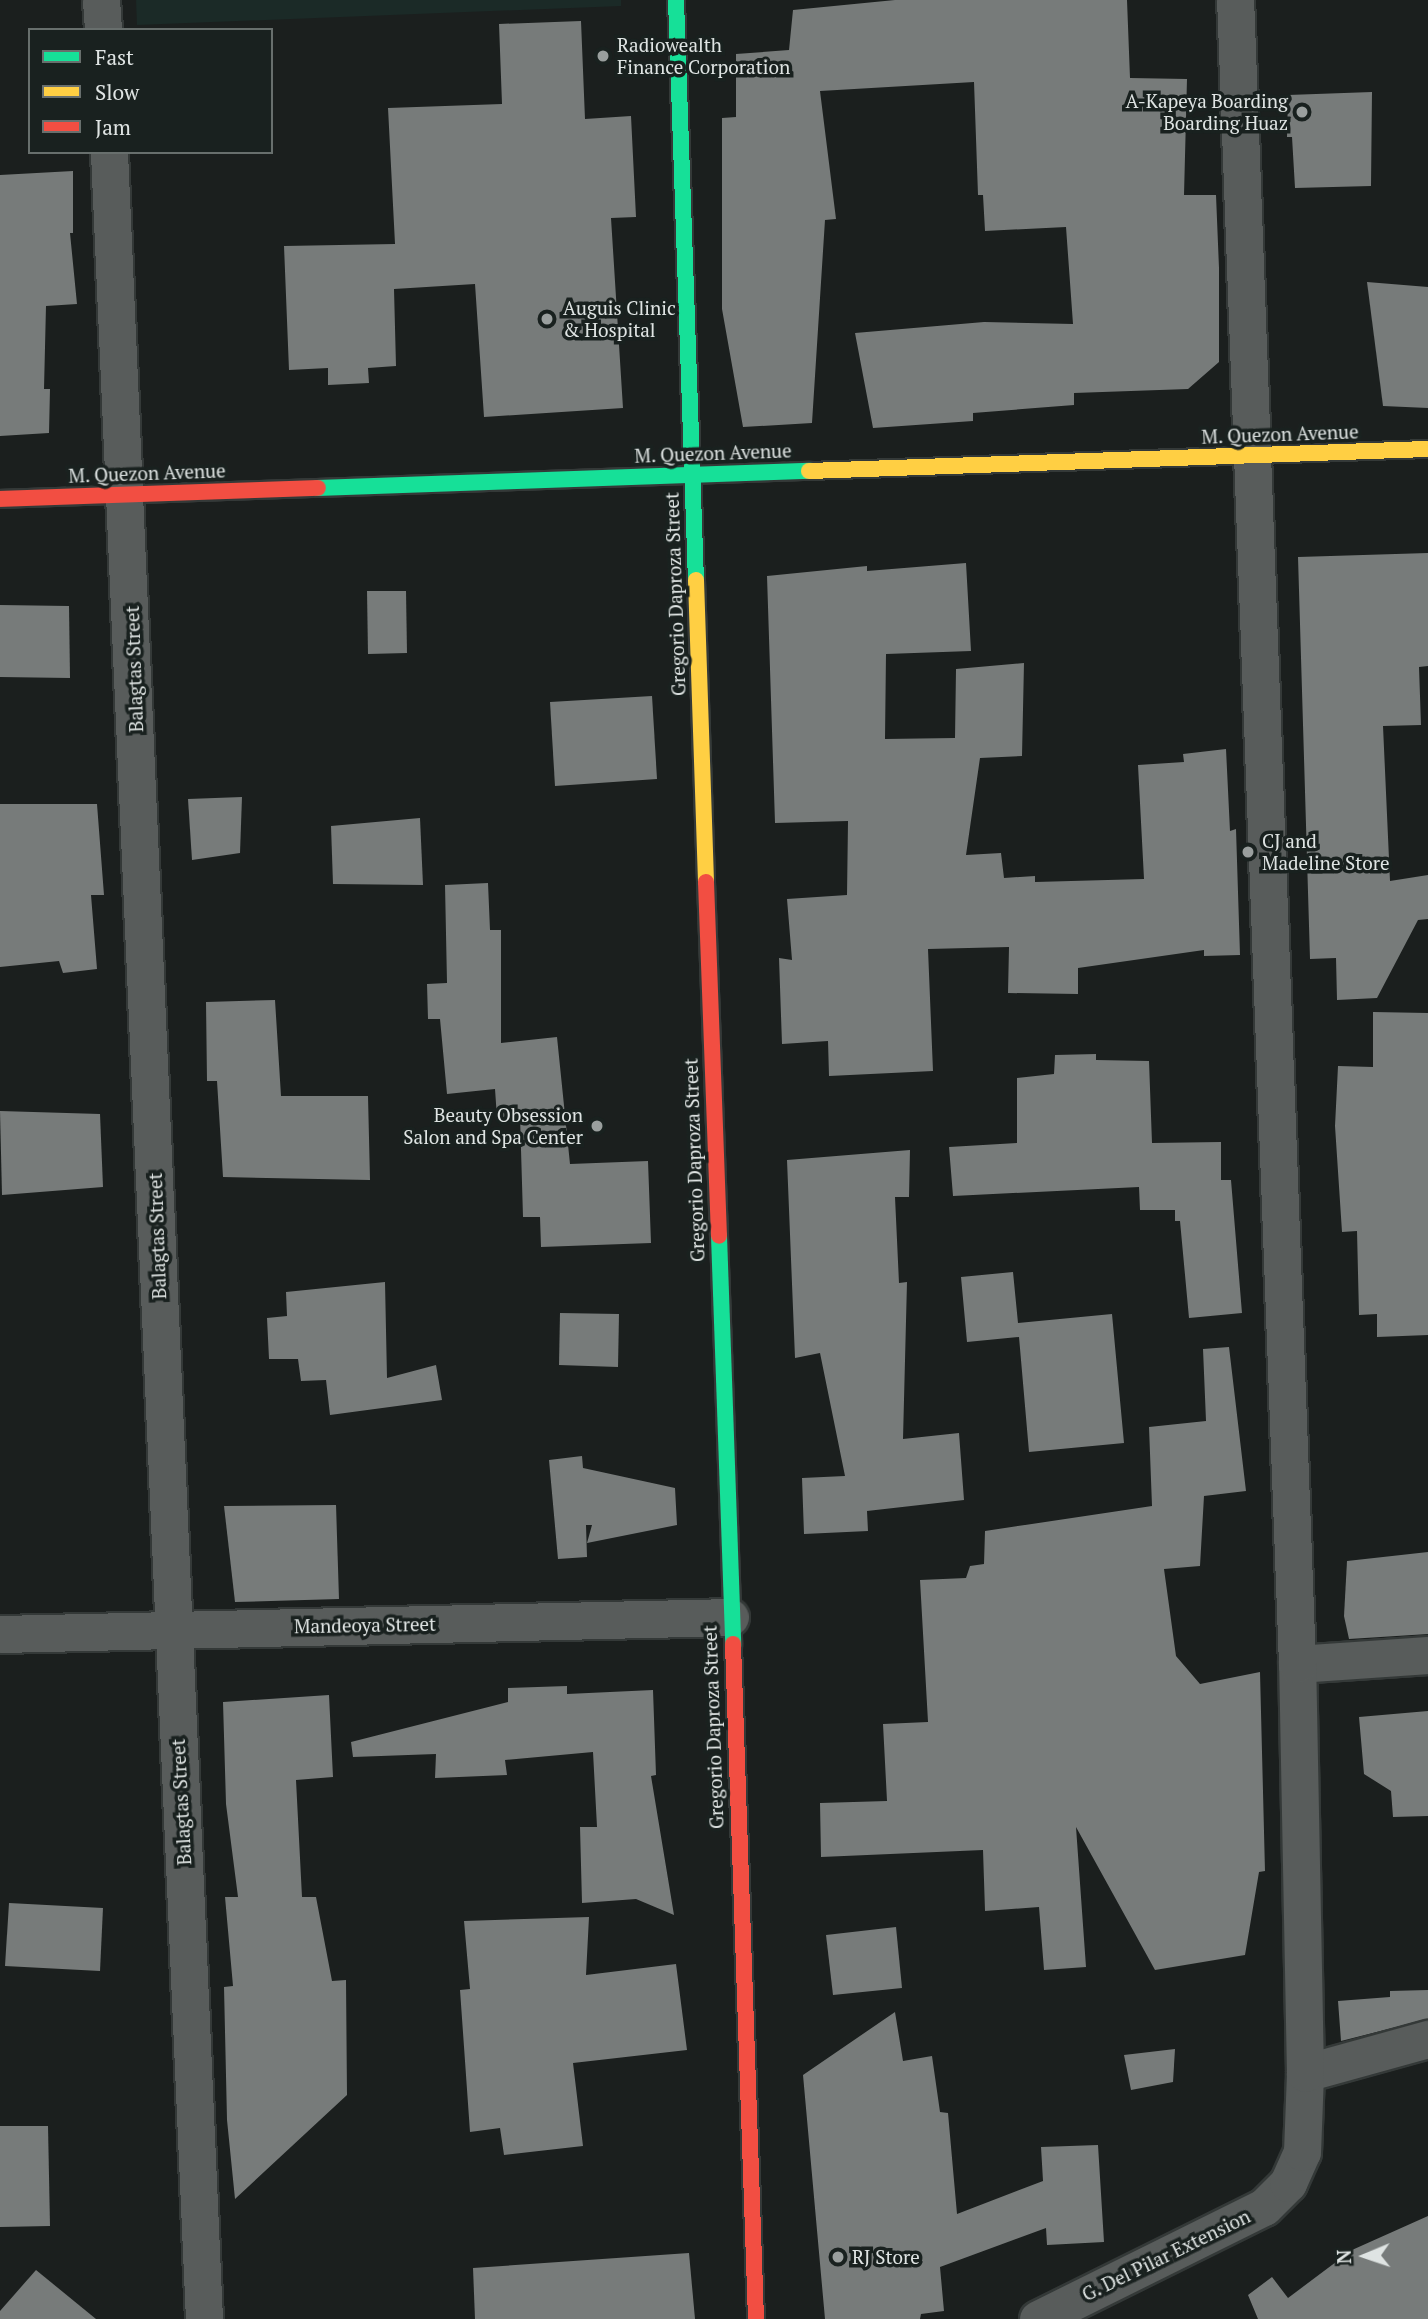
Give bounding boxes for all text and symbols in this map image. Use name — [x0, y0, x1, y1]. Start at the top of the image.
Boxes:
legend — [28, 28, 273, 154]
place label: Radiowealth Finance Corporation — [617, 34, 790, 78]
text: Fast — [95, 43, 134, 71]
marker: Radiowealth Finance Corporation — [595, 48, 611, 64]
text: Slow — [95, 78, 139, 106]
place label: A-Kapeya Boarding Boarding Huaz — [1125, 90, 1288, 134]
marker: A-Kapeya Boarding Boarding Huaz — [1294, 104, 1310, 120]
text: Jam — [95, 113, 131, 141]
place label: Auguis Clinic & Hospital — [563, 297, 676, 341]
marker: Auguis Clinic & Hospital — [537, 309, 557, 329]
street label: M. Quezon Avenue — [1200, 420, 1360, 448]
street label: M. Quezon Avenue — [633, 439, 793, 467]
street label: M. Quezon Avenue — [67, 459, 227, 487]
street label: Gregorio Daproza Street — [660, 492, 690, 696]
street label: Balagtas Street — [120, 605, 148, 733]
place label: CJ and Madeline Store — [1262, 830, 1390, 874]
marker: CJ and Madeline Store — [1240, 844, 1256, 860]
street label: Gregorio Daproza Street — [679, 1058, 709, 1262]
place label: Beauty Obsession Salon and Spa Center — [403, 1104, 583, 1148]
marker: Beauty Obsession Salon and Spa Center — [589, 1118, 605, 1134]
street label: Balagtas Street — [143, 1172, 171, 1300]
street label: Mandeoya Street — [294, 1612, 436, 1638]
street label: Gregorio Daproza Street — [698, 1625, 728, 1829]
street label: Balagtas Street — [166, 1738, 196, 1866]
street label: G. Del Pilar Extension — [1078, 2204, 1254, 2306]
north arrow — [1330, 2221, 1400, 2291]
place label: RJ Store — [852, 2246, 920, 2268]
marker: RJ Store — [830, 2249, 846, 2265]
text: N — [1331, 2249, 1356, 2264]

